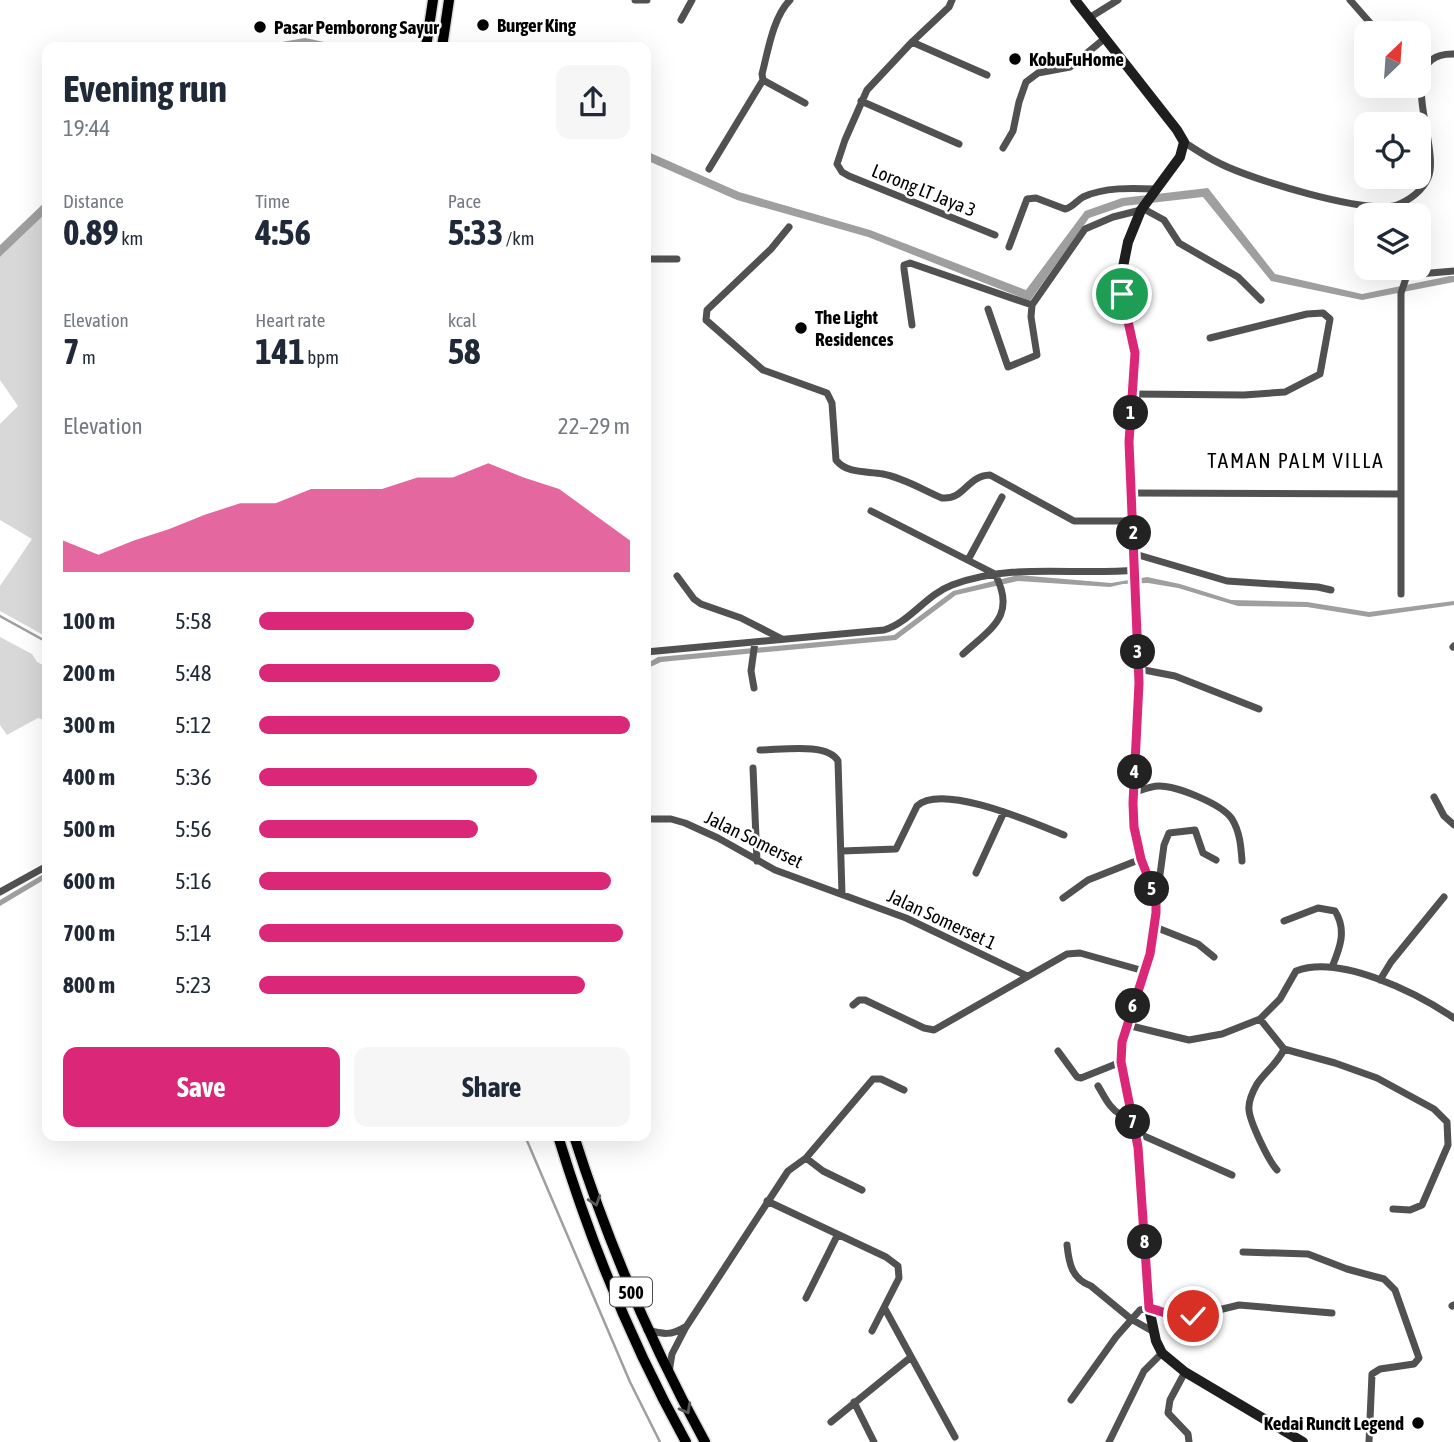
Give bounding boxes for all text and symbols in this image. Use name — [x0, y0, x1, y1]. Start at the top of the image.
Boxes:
place label: Burger King — [497, 14, 577, 36]
place label: Pasar Pemborong Sayur — [274, 16, 439, 38]
marker: Burger King — [475, 17, 491, 33]
marker: Pasar Pemborong Sayur — [252, 19, 268, 35]
north arrow — [1354, 21, 1432, 98]
map controls — [1354, 21, 1431, 280]
place label: KobuFuHome — [1029, 48, 1124, 70]
marker: KobuFuHome — [1007, 51, 1023, 67]
button: share — [556, 65, 630, 139]
text: Evening run — [63, 67, 227, 110]
button: locate — [1354, 112, 1431, 189]
text: 19:44 — [63, 115, 110, 141]
street label: Lorong LT Jaya 3 — [869, 159, 979, 221]
text: Distance — [63, 190, 124, 212]
text: Time — [255, 190, 290, 212]
text: Pace — [448, 190, 481, 212]
button: layers — [1354, 203, 1431, 280]
text: 0.89 — [63, 212, 119, 252]
text: 4:56 — [255, 212, 311, 252]
text: 5:33 — [448, 212, 503, 252]
text: km — [119, 227, 143, 249]
text: /km — [503, 227, 534, 249]
pin — [1092, 264, 1152, 324]
icon: arrive — [1103, 275, 1141, 313]
place label: The Light Residences — [815, 306, 894, 350]
text: Elevation — [63, 309, 129, 331]
text: Heart rate — [255, 309, 325, 331]
text: kcal — [448, 309, 477, 331]
marker: The Light Residences — [793, 320, 809, 336]
text: 7 — [63, 331, 79, 371]
text: 141 — [255, 331, 305, 371]
text: 58 — [448, 331, 481, 371]
text: m — [79, 346, 96, 368]
text: bpm — [305, 346, 339, 368]
pin: 1 — [1114, 396, 1148, 430]
text: 1 — [1126, 401, 1135, 423]
text: Elevation — [63, 413, 143, 439]
text: 22–29 m — [558, 413, 630, 439]
district label: TAMAN PALM VILLA — [1207, 448, 1385, 472]
pin: 2 — [1116, 516, 1152, 550]
text: 2 — [1129, 521, 1138, 543]
text: 100 m — [63, 608, 115, 634]
text: 5:58 — [175, 608, 212, 634]
pin: 3 — [1120, 634, 1156, 670]
text: 3 — [1133, 640, 1142, 662]
text: 200 m — [63, 660, 115, 686]
text: 5:48 — [175, 660, 212, 686]
text: 300 m — [63, 712, 115, 738]
text: 5:12 — [175, 712, 212, 738]
pin: 4 — [1118, 754, 1152, 790]
text: 4 — [1130, 760, 1139, 782]
text: 400 m — [63, 764, 115, 790]
text: 5:36 — [175, 764, 212, 790]
street label: Jalan Somerset — [701, 806, 807, 872]
text: 500 m — [63, 816, 115, 842]
text: 5:56 — [175, 816, 212, 842]
text: 600 m — [63, 868, 115, 894]
text: 5:16 — [175, 868, 212, 894]
pin: 5 — [1134, 872, 1170, 906]
text: 5 — [1147, 877, 1156, 899]
street label: Jalan Somerset 1 — [884, 884, 1000, 954]
text: 700 m — [63, 920, 115, 946]
text: 5:14 — [175, 920, 212, 946]
text: 800 m — [63, 972, 115, 998]
text: 5:23 — [175, 972, 212, 998]
pin: 6 — [1116, 988, 1150, 1024]
text: 6 — [1128, 994, 1137, 1016]
button: Save — [63, 1047, 340, 1127]
button: Share — [354, 1047, 630, 1127]
pin: 7 — [1116, 1104, 1150, 1140]
text: 7 — [1128, 1110, 1137, 1132]
one-way arrow — [587, 1194, 601, 1206]
pin: 8 — [1128, 1224, 1162, 1260]
text: 8 — [1140, 1230, 1149, 1252]
road number: 500 — [610, 1278, 652, 1307]
pin — [1163, 1286, 1223, 1346]
icon: check — [1174, 1297, 1212, 1335]
one-way arrow — [678, 1402, 691, 1414]
place label: Kedai Runcit Legend — [1264, 1412, 1404, 1434]
marker: Kedai Runcit Legend — [1410, 1415, 1426, 1431]

